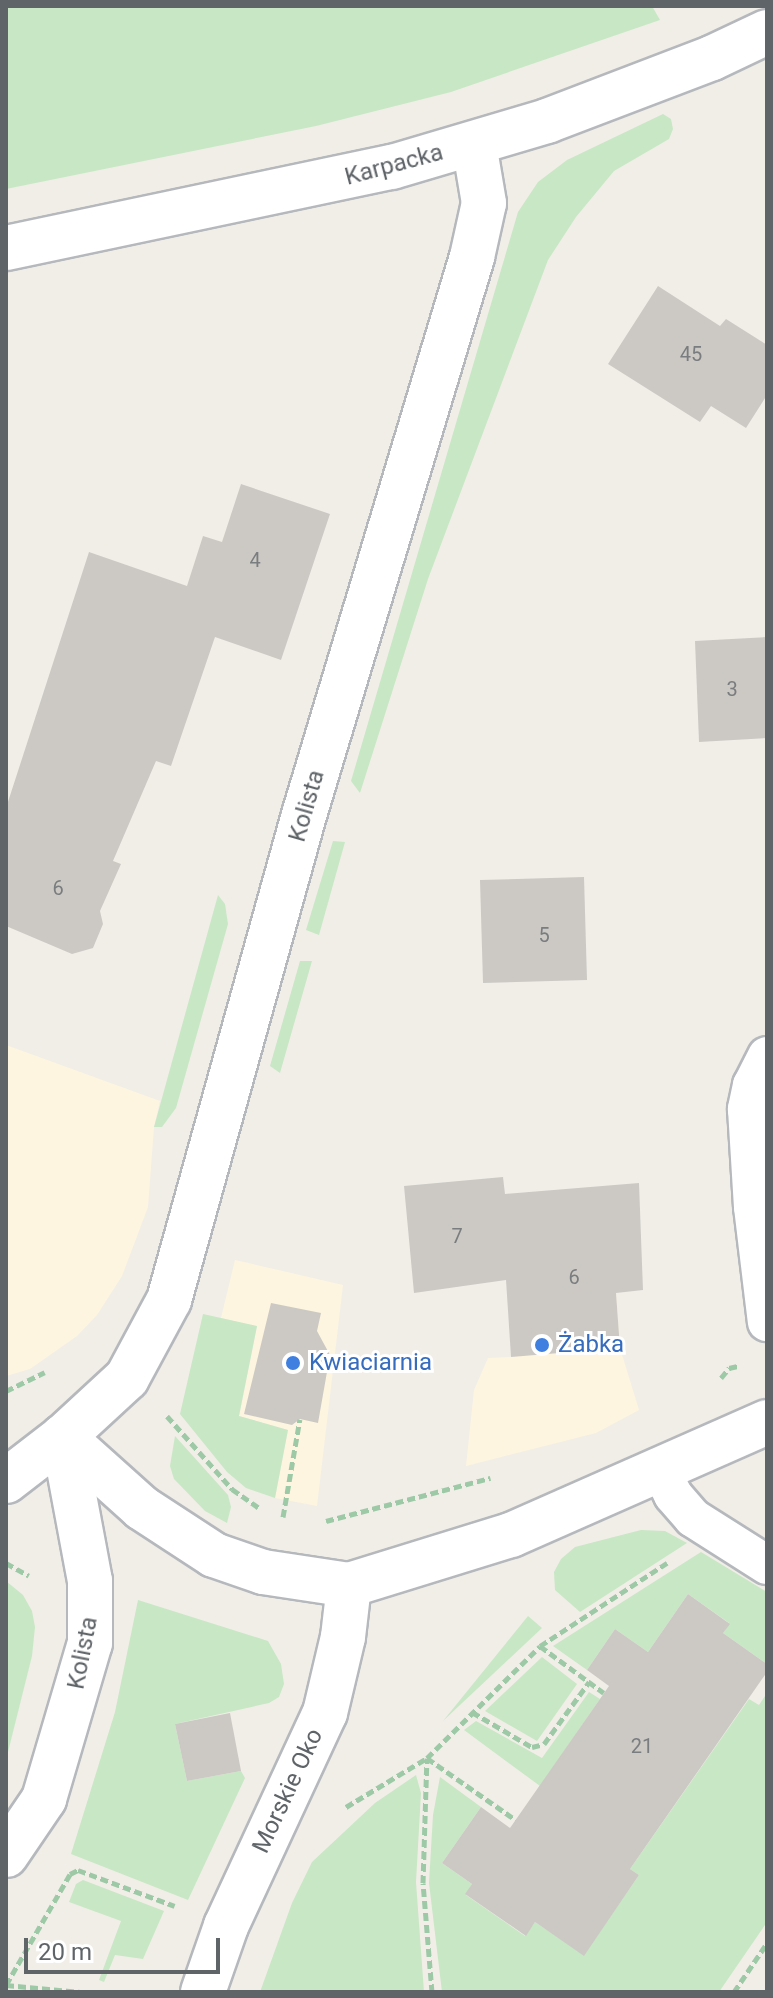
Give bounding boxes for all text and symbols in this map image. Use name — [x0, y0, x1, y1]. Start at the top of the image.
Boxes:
street label: Karpacka — [342, 138, 446, 192]
house number: 45 — [680, 342, 702, 366]
house number: 4 — [249, 548, 261, 572]
house number: 3 — [726, 677, 738, 701]
street label: Kolista — [283, 767, 331, 845]
house number: 6 — [52, 876, 64, 900]
house number: 5 — [538, 923, 550, 947]
house number: 7 — [451, 1224, 463, 1248]
house number: 6 — [568, 1265, 580, 1289]
place label: Żabka — [558, 1331, 624, 1359]
marker: Żabka — [533, 1336, 551, 1354]
place label: Kwiaciarnia — [309, 1349, 432, 1377]
marker: Kwiaciarnia — [284, 1354, 302, 1372]
street label: Kolista — [62, 1614, 104, 1692]
street label: Morskie Oko — [247, 1724, 329, 1858]
house number: 21 — [631, 1734, 653, 1758]
scale bar — [28, 1922, 224, 1972]
text: 20 m — [38, 1938, 92, 1966]

